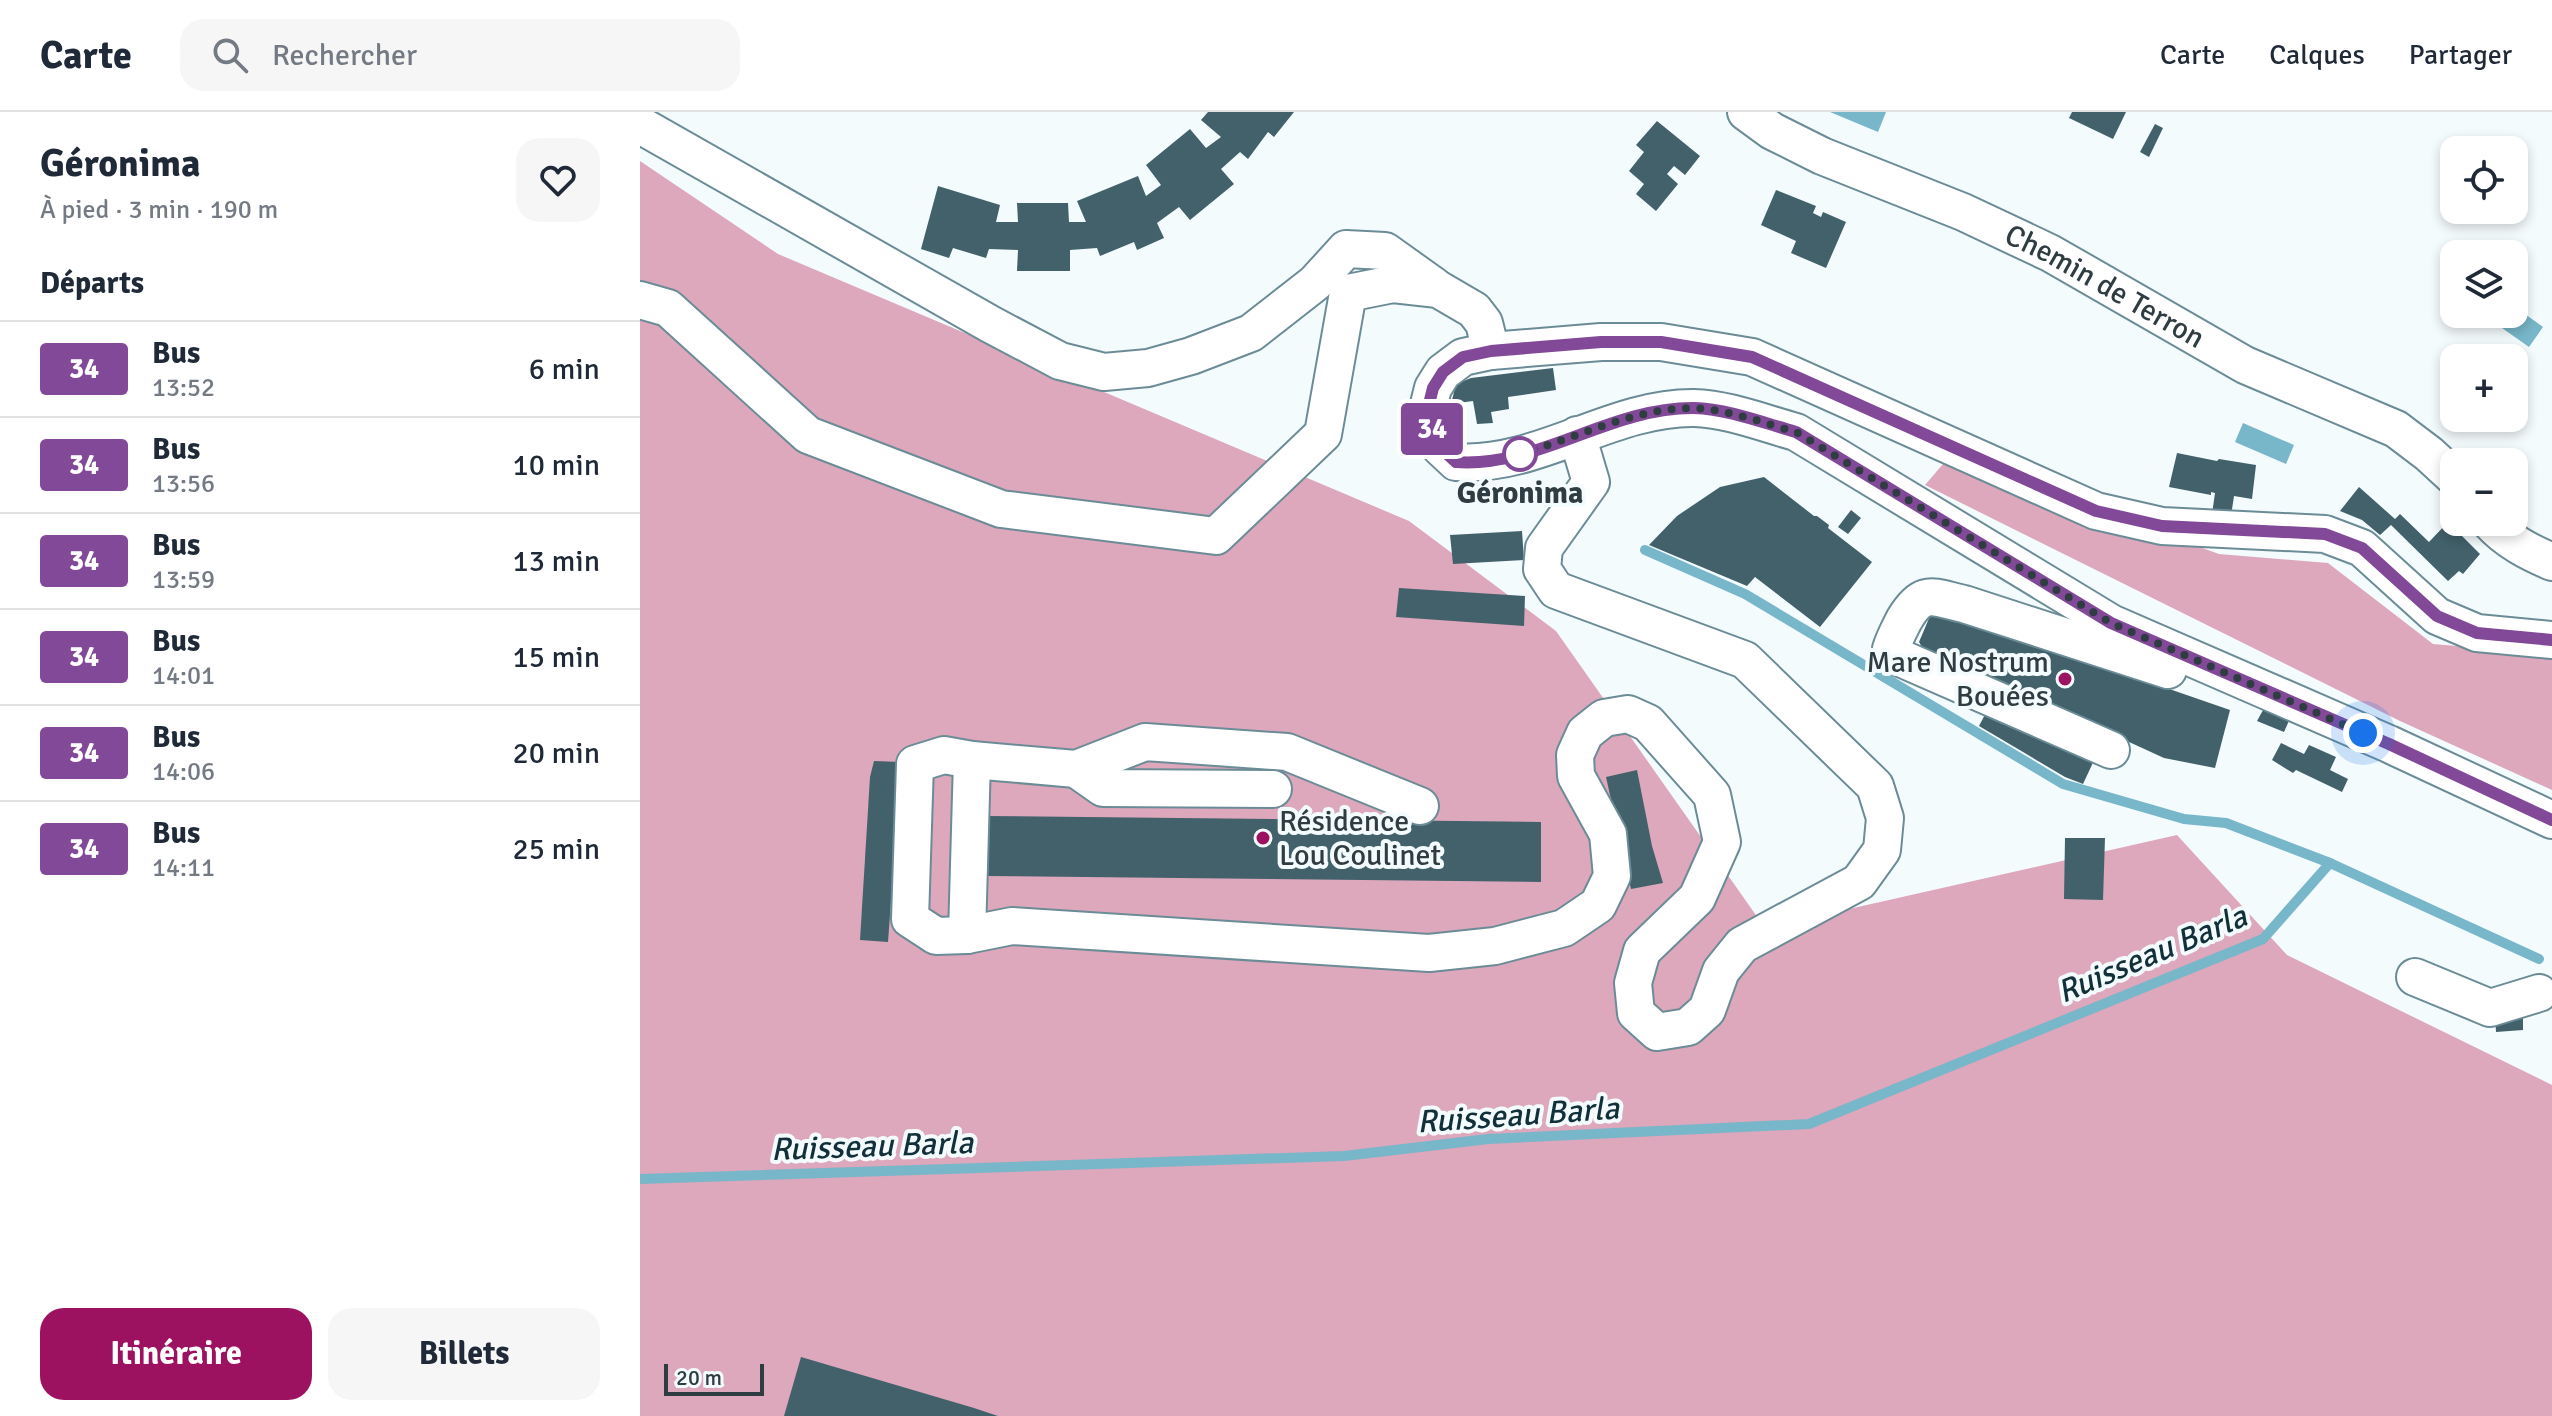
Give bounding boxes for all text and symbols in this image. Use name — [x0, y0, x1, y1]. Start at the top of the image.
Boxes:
search box — [180, 19, 740, 91]
text: Carte — [40, 32, 132, 79]
icon: search — [208, 33, 252, 77]
text: Rechercher — [272, 37, 417, 74]
text: Carte — [2160, 38, 2225, 72]
text: Calques — [2269, 38, 2365, 72]
text: Partager — [2409, 38, 2512, 72]
map controls — [2440, 136, 2528, 536]
button: locate — [2440, 136, 2528, 224]
button: heart — [516, 138, 600, 222]
text: Géronima — [40, 140, 200, 187]
text: À pied · 3 min · 190 m — [40, 194, 278, 226]
street label: Chemin de Terron — [1999, 216, 2211, 356]
button: layers — [2440, 240, 2528, 328]
text: Départs — [40, 265, 144, 302]
text: Bus — [152, 335, 200, 372]
button: + — [2440, 344, 2528, 432]
text: 6 min — [529, 351, 600, 388]
text: 34 — [69, 352, 99, 386]
text: 13:52 — [152, 372, 215, 404]
line badge: 34 — [1396, 403, 1468, 455]
text: 34 — [1417, 412, 1447, 446]
text: Bus — [152, 431, 200, 468]
marker: Géronima — [1503, 437, 1537, 471]
text: 10 min — [513, 447, 600, 484]
text: 34 — [69, 448, 99, 482]
button: − — [2440, 448, 2528, 536]
text: 13:56 — [152, 468, 215, 500]
place label: Géronima — [1457, 475, 1583, 512]
text: Bus — [152, 527, 200, 564]
text: 13 min — [513, 543, 600, 580]
text: 34 — [69, 544, 99, 578]
text: 13:59 — [152, 564, 215, 596]
text: Bus — [152, 623, 200, 660]
text: 15 min — [513, 639, 600, 676]
text: 34 — [69, 640, 99, 674]
place label: Mare Nostrum Bouées — [1867, 644, 2049, 715]
text: 14:01 — [152, 660, 215, 692]
marker: Mare Nostrum Bouées — [2056, 670, 2074, 688]
your location — [2343, 713, 2383, 753]
text: Bus — [152, 719, 200, 756]
text: 20 min — [513, 735, 600, 772]
text: 34 — [69, 736, 99, 770]
text: 14:06 — [152, 756, 215, 788]
place label: Résidence Lou Coulinet — [1279, 803, 1441, 874]
text: Bus — [152, 815, 200, 852]
marker: Résidence Lou Coulinet — [1254, 829, 1272, 847]
text: 25 min — [513, 831, 600, 868]
text: 34 — [69, 832, 99, 866]
text: 14:11 — [152, 852, 215, 884]
water label: Ruisseau Barla — [2051, 896, 2253, 1011]
water label: Ruisseau Barla — [1416, 1088, 1621, 1142]
water label: Ruisseau Barla — [770, 1123, 975, 1169]
button: Itinéraire — [40, 1308, 312, 1400]
button: Billets — [328, 1308, 600, 1400]
scale bar — [664, 1360, 764, 1396]
text: 20 m — [676, 1364, 722, 1391]

